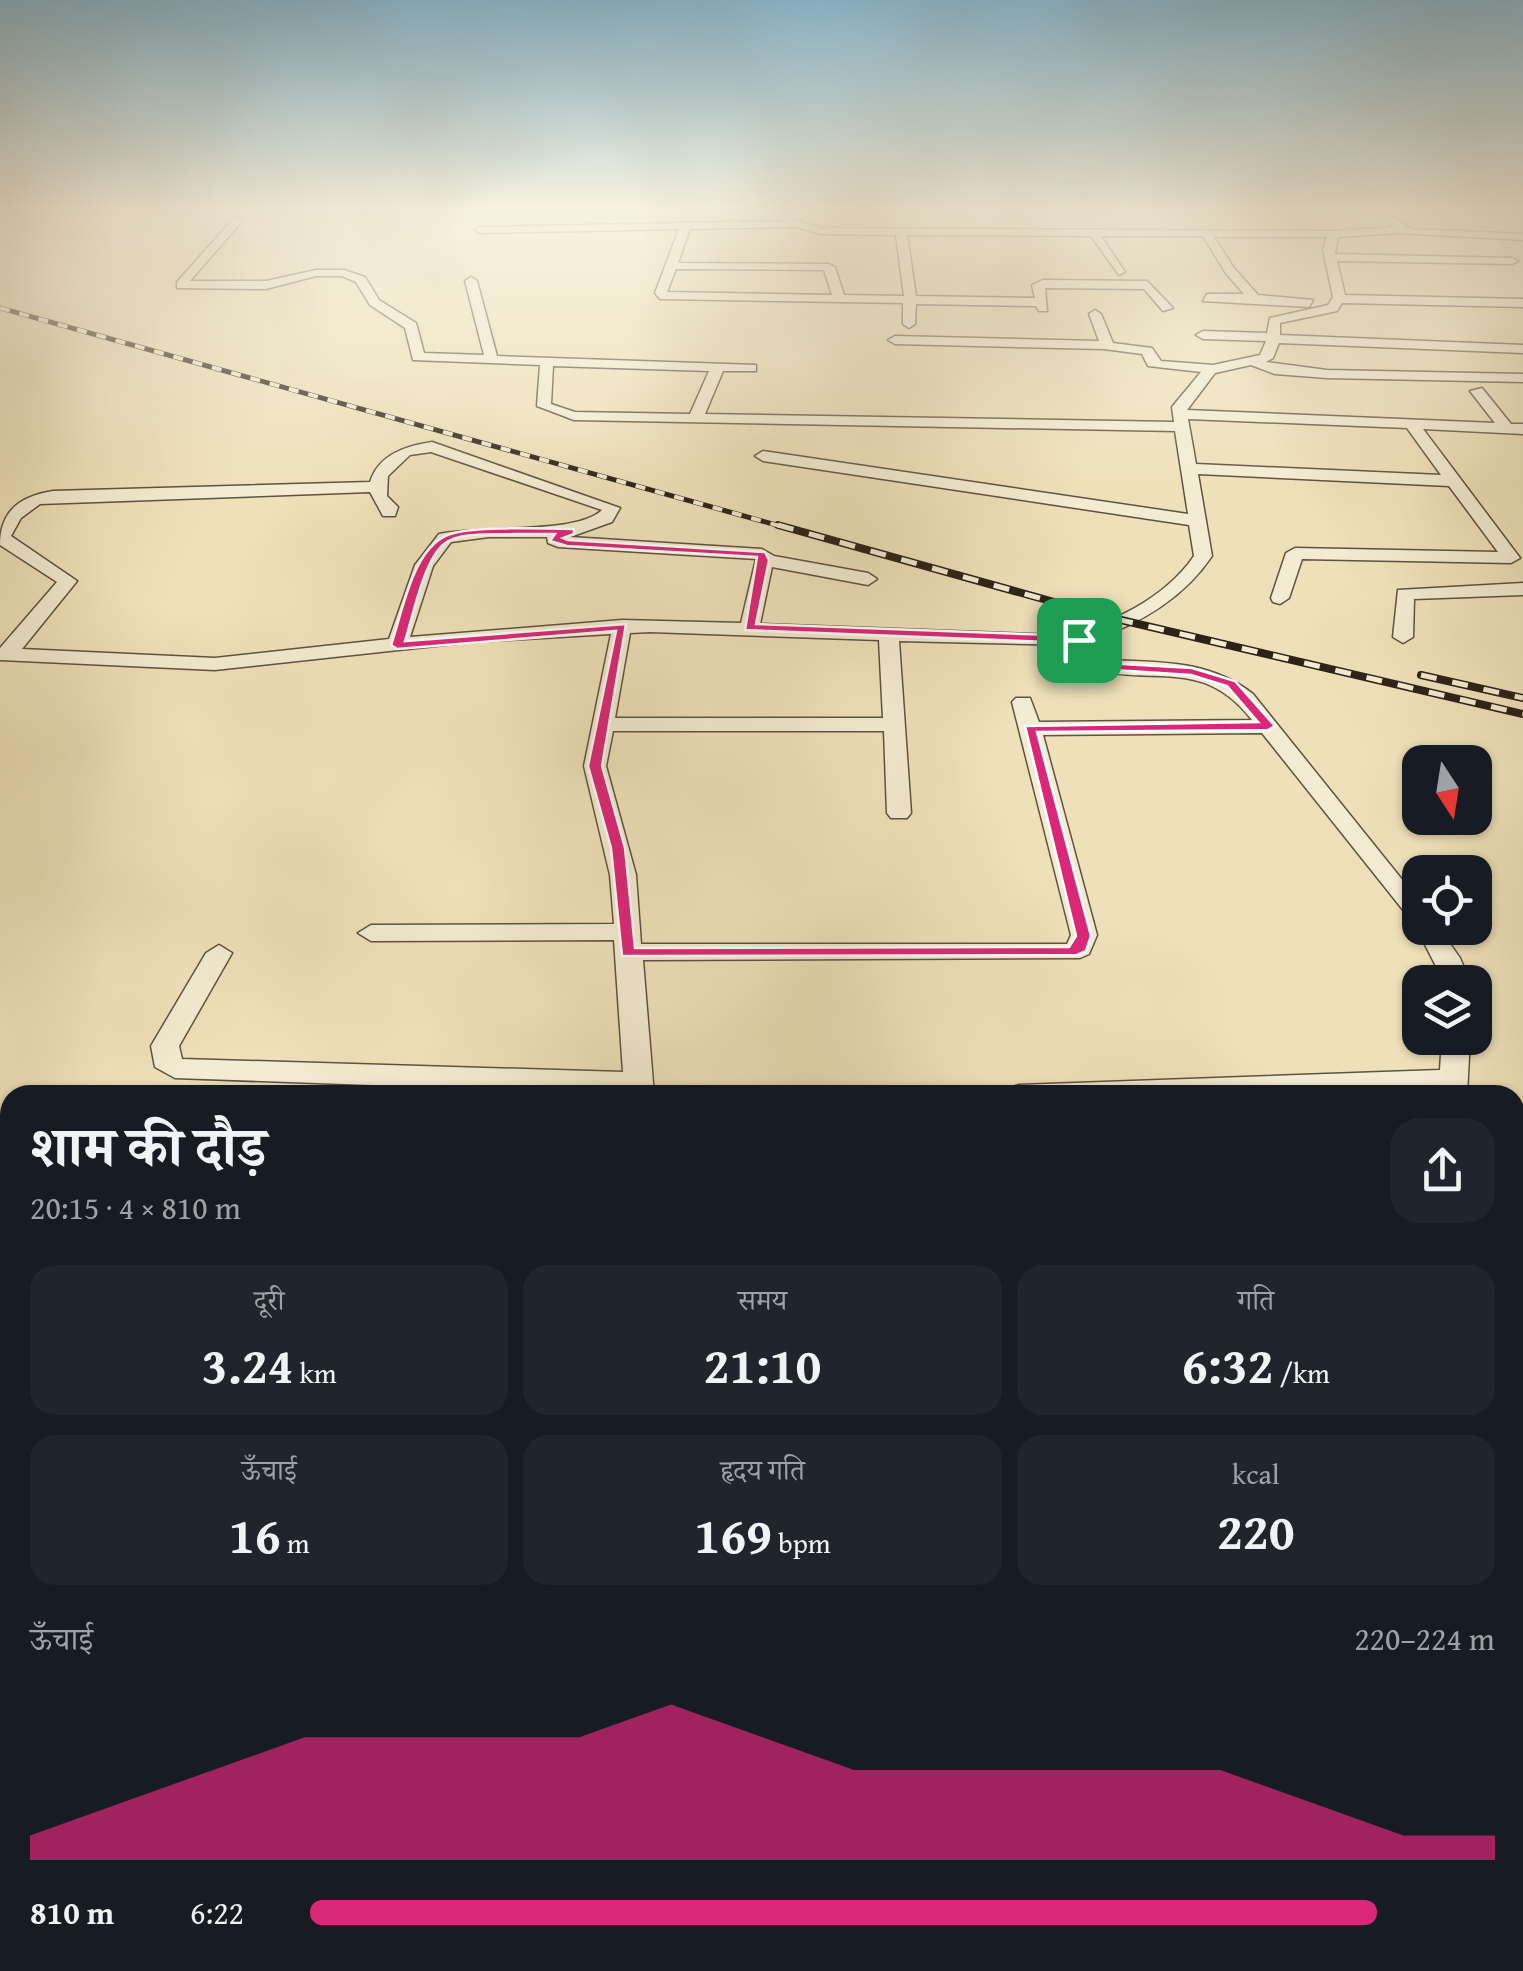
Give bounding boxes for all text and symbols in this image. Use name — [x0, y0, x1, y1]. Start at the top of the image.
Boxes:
pin — [1037, 598, 1122, 683]
icon: arrive — [1052, 613, 1107, 668]
north arrow — [1402, 745, 1492, 835]
map controls — [1402, 745, 1492, 1055]
button: locate — [1402, 855, 1492, 945]
button: layers — [1402, 965, 1492, 1055]
text: शाम की दौड़ — [30, 1106, 266, 1186]
button: share — [1390, 1118, 1495, 1223]
text: 20:15 · 4 × 810 m — [30, 1184, 241, 1231]
text: दूरी — [254, 1279, 284, 1320]
text: समय — [738, 1279, 787, 1320]
text: गति — [1238, 1279, 1274, 1320]
text: 3.24 — [202, 1328, 293, 1401]
text: 21:10 — [704, 1328, 821, 1401]
text: 6:32 — [1182, 1328, 1274, 1401]
text: km — [293, 1352, 337, 1393]
text: /km — [1274, 1352, 1330, 1393]
text: ऊँचाई — [242, 1449, 297, 1490]
text: हृदय गति — [720, 1449, 805, 1490]
text: kcal — [1232, 1453, 1280, 1494]
text: 220 — [1217, 1494, 1295, 1567]
text: 16 — [229, 1498, 281, 1571]
text: 169 — [694, 1498, 772, 1571]
text: m — [281, 1522, 310, 1563]
text: bpm — [772, 1522, 831, 1563]
text: ऊँचाई — [30, 1615, 93, 1662]
text: 220–224 m — [1354, 1615, 1495, 1662]
text: 810 m — [30, 1889, 114, 1936]
text: 6:22 — [190, 1889, 244, 1936]

